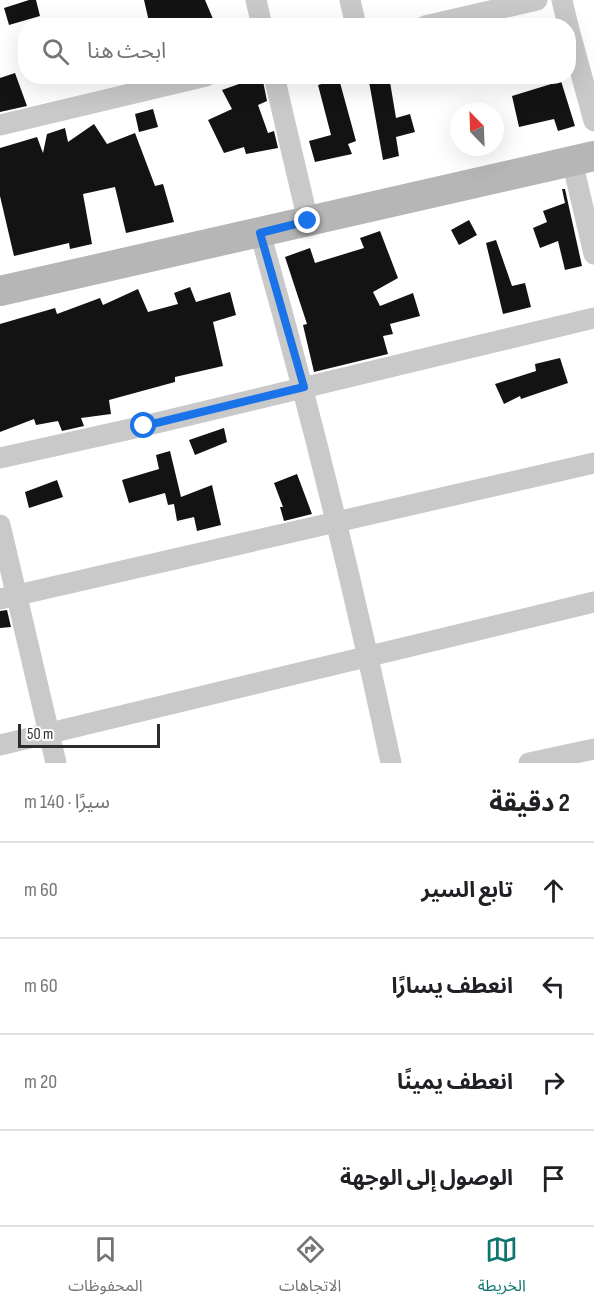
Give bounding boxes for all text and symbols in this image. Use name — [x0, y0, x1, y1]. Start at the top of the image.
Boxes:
search box — [18, 18, 576, 84]
icon: search — [39, 35, 72, 68]
text: ابحث هنا — [87, 38, 166, 65]
north arrow — [450, 102, 504, 156]
route end — [294, 207, 320, 233]
route start — [130, 412, 156, 438]
scale bar — [18, 721, 160, 748]
text: 50 m — [27, 725, 53, 744]
text: 2 دقيقة — [489, 788, 570, 819]
text: سيرًا · 140 m — [24, 790, 110, 814]
icon: ahead — [537, 874, 570, 907]
text: تابع السير — [421, 877, 513, 904]
text: 60 m — [24, 878, 58, 902]
icon: left — [537, 970, 570, 1003]
text: انعطف يسارًا — [391, 973, 513, 1000]
text: 60 m — [24, 974, 58, 998]
icon: right — [537, 1066, 570, 1099]
text: انعطف يمينًا — [397, 1069, 513, 1096]
text: 20 m — [24, 1070, 57, 1094]
icon: arrive — [537, 1162, 570, 1195]
text: الوصول إلى الوجهة — [340, 1165, 513, 1192]
tab: المحفوظات — [68, 1233, 142, 1303]
tab: الاتجاهات — [279, 1233, 341, 1303]
tab: الخريطة — [478, 1233, 526, 1303]

